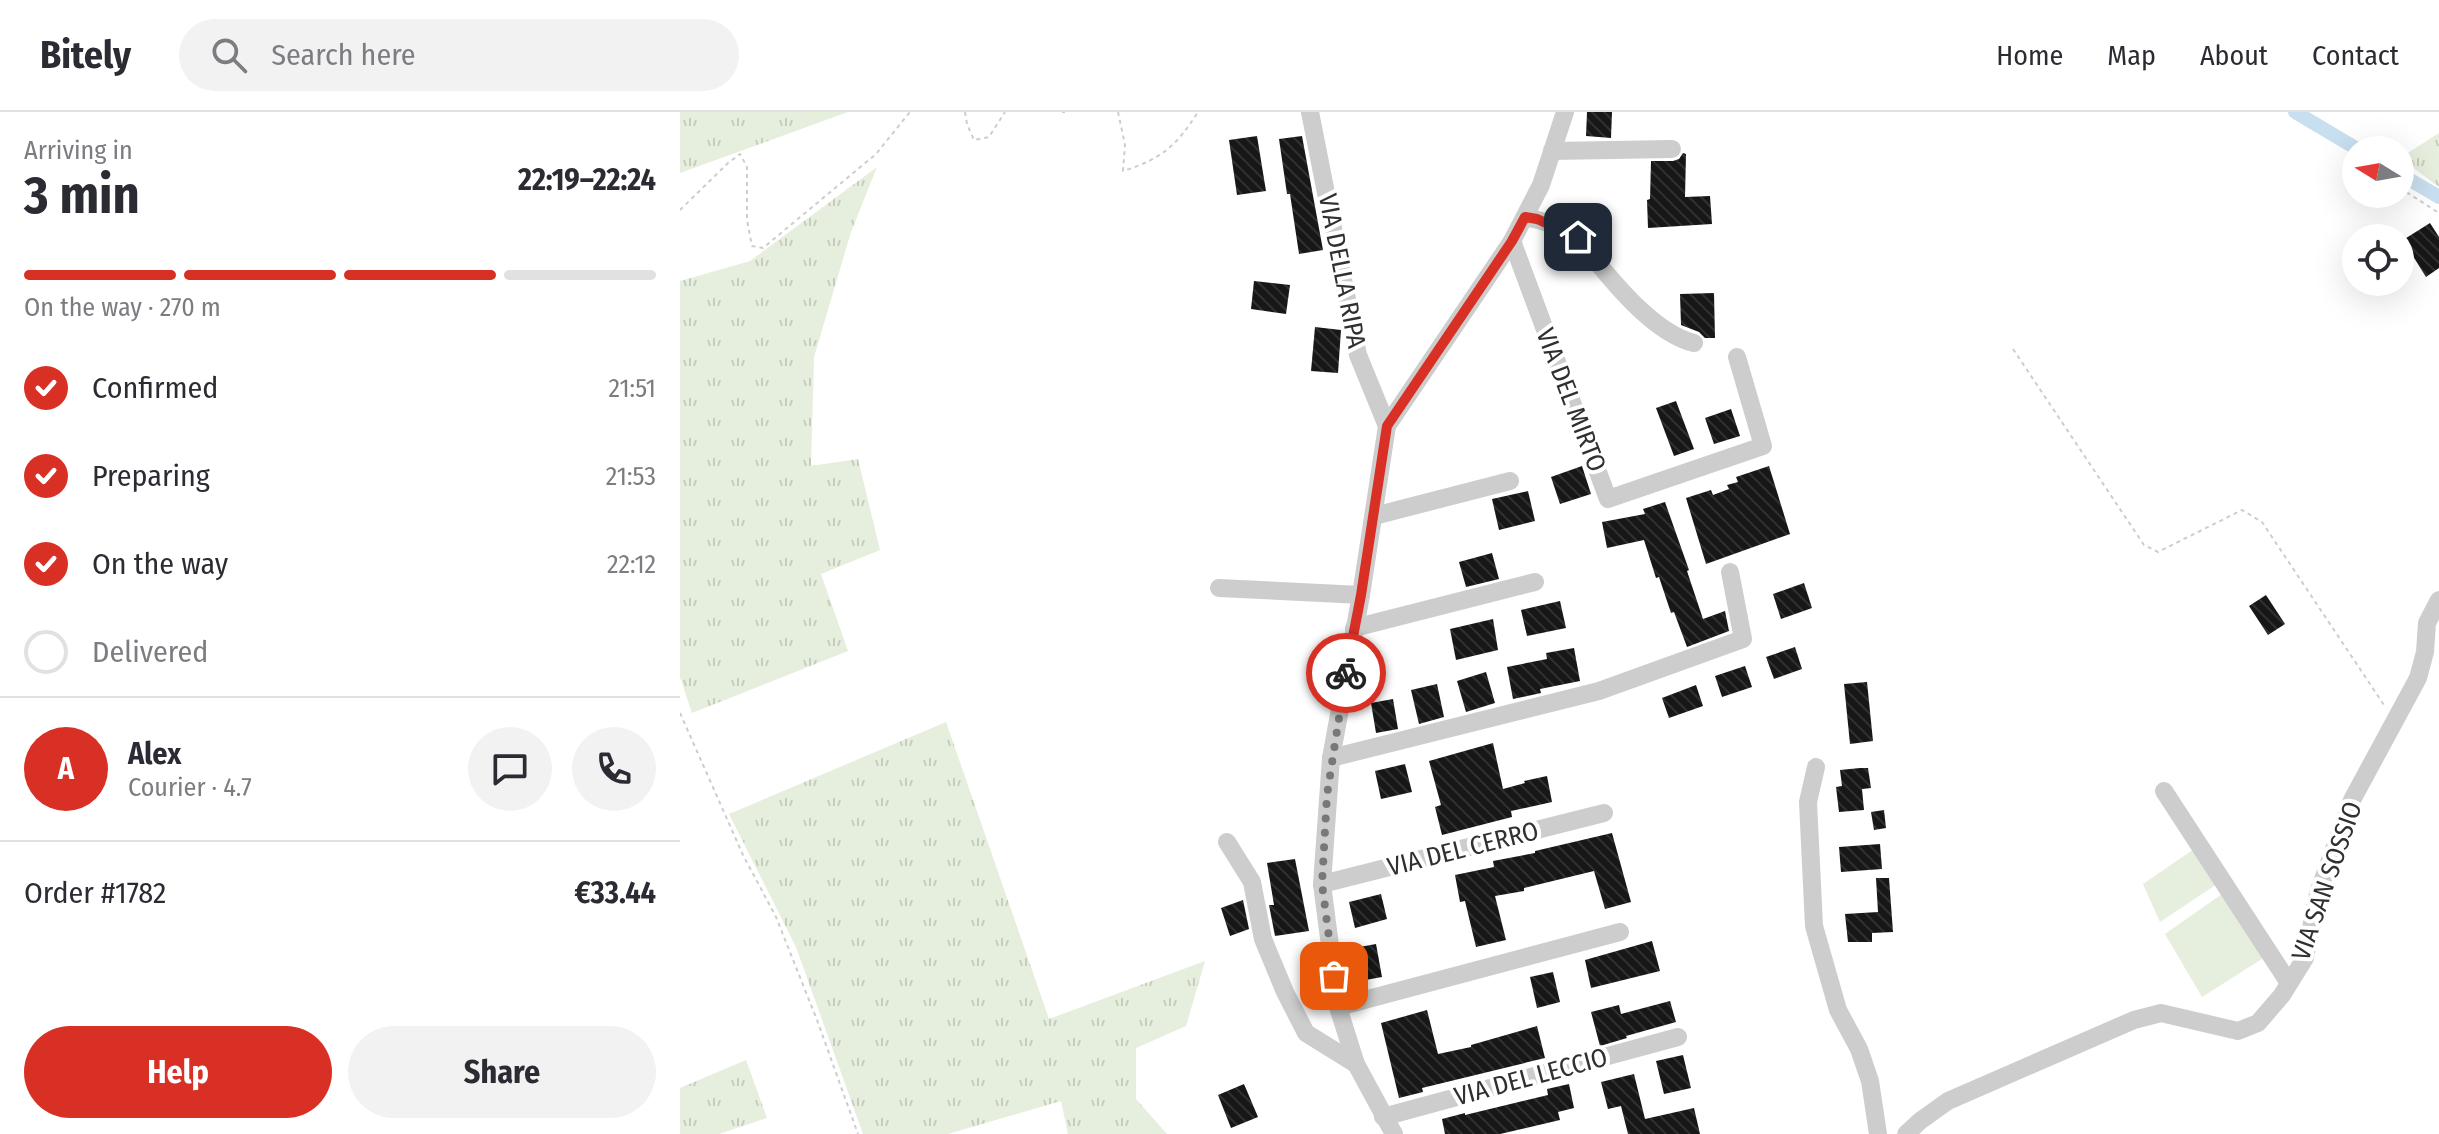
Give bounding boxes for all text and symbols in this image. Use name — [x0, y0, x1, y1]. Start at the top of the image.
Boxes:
search box — [179, 19, 739, 91]
text: Bitely — [40, 32, 131, 78]
icon: search — [207, 33, 251, 77]
text: Search here — [271, 37, 416, 73]
text: Home — [1996, 39, 2063, 72]
text: Map — [2107, 39, 2156, 72]
text: About — [2200, 39, 2268, 72]
text: Contact — [2312, 39, 2399, 72]
text: Arriving in — [24, 135, 133, 166]
north arrow — [2342, 136, 2414, 208]
map controls — [2342, 136, 2414, 296]
text: 22:19–22:24 — [518, 162, 656, 198]
text: 3 min — [24, 164, 140, 227]
street label: VIA DELLA RIPA — [1312, 191, 1372, 351]
pin — [1544, 203, 1612, 271]
icon: home — [1556, 215, 1600, 259]
button: locate — [2342, 224, 2414, 296]
text: On the way · 270 m — [24, 292, 221, 323]
street label: VIA DEL MIRTO — [1529, 324, 1613, 476]
icon: check — [24, 366, 68, 410]
text: Confirmed — [92, 370, 218, 406]
text: 21:51 — [609, 373, 656, 404]
icon: check — [24, 454, 68, 498]
text: Preparing — [92, 458, 210, 494]
text: 21:53 — [606, 461, 656, 492]
icon: check — [24, 542, 68, 586]
text: On the way — [92, 546, 228, 582]
text: 22:12 — [607, 549, 656, 580]
courier — [1306, 633, 1386, 713]
text: Delivered — [92, 634, 208, 670]
icon: bike — [1324, 651, 1368, 695]
button: chat — [468, 727, 552, 811]
button: phone — [572, 727, 656, 811]
text: Alex — [128, 736, 181, 772]
text: A — [58, 751, 74, 787]
text: Courier · 4.7 — [128, 772, 252, 803]
street label: VIA SAN SOSSIO — [2285, 797, 2369, 965]
street label: VIA DEL CERRO — [1384, 815, 1542, 883]
text: Order #1782 — [24, 875, 166, 911]
text: €33.44 — [574, 875, 656, 911]
pin — [1300, 942, 1368, 1010]
icon: bag — [1312, 954, 1356, 998]
button: Help — [24, 1026, 332, 1118]
button: Share — [348, 1026, 656, 1118]
street label: VIA DEL LECCIO — [1451, 1042, 1611, 1112]

